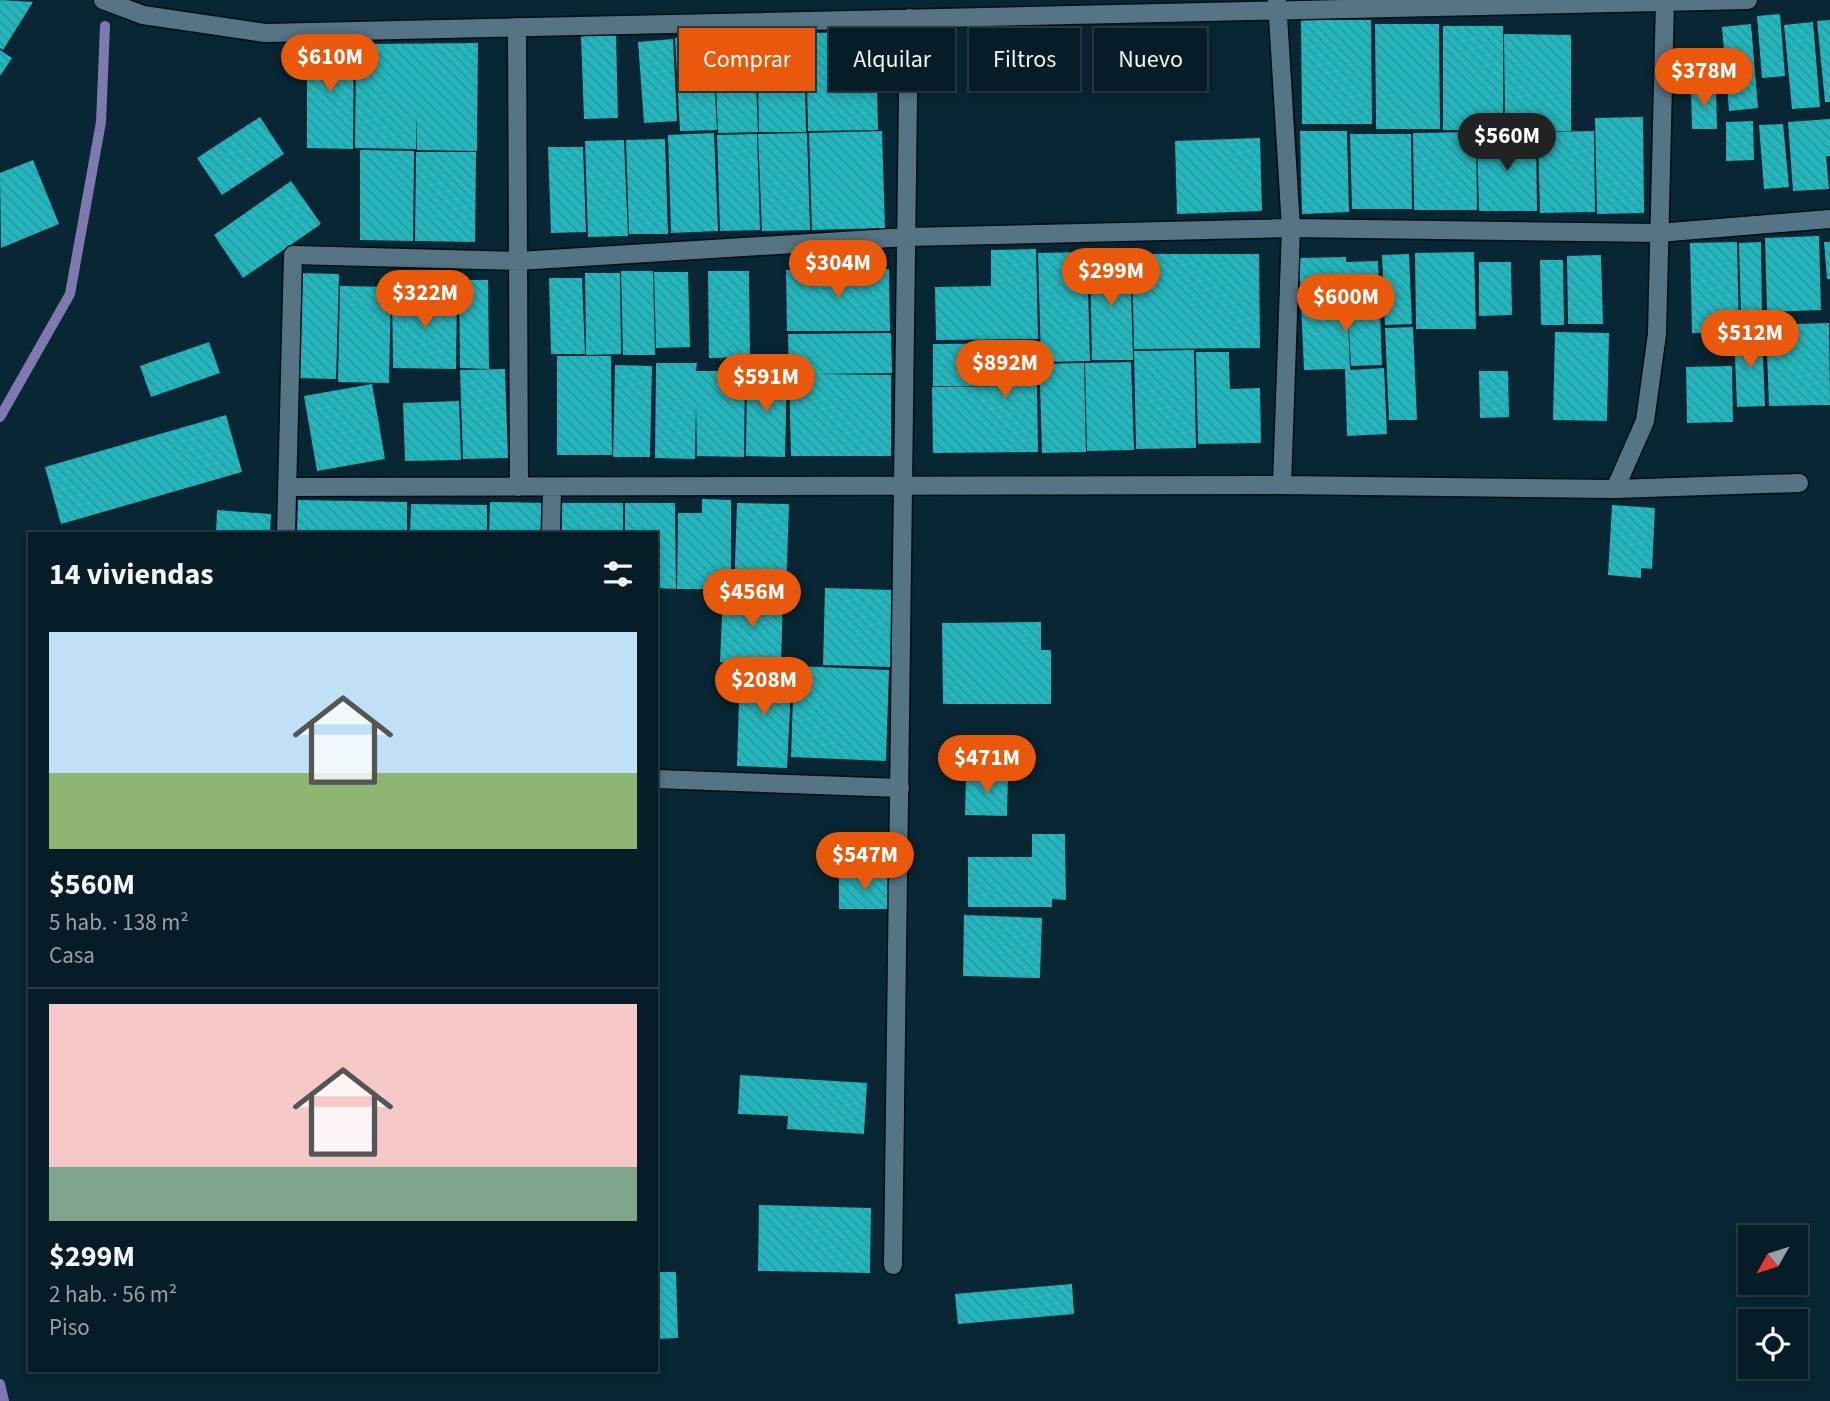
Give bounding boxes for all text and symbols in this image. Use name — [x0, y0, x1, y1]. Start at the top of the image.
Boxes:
chip: Comprar — [679, 28, 815, 91]
chip: Alquilar — [829, 28, 955, 91]
chip: Filtros — [969, 28, 1080, 91]
chip: Nuevo — [1094, 28, 1207, 91]
pin: $610M — [281, 34, 379, 94]
text: $610M — [297, 40, 363, 73]
pin: $378M — [1655, 48, 1753, 108]
text: $378M — [1671, 54, 1737, 87]
pin: $560M — [1458, 114, 1556, 173]
text: $560M — [1474, 119, 1540, 152]
pin: $304M — [789, 240, 887, 300]
text: $304M — [805, 246, 871, 279]
pin: $299M — [1062, 248, 1160, 308]
text: $299M — [1078, 254, 1144, 287]
pin: $322M — [376, 270, 474, 330]
pin: $600M — [1297, 274, 1395, 334]
text: $322M — [392, 276, 458, 309]
text: $600M — [1313, 280, 1379, 313]
pin: $512M — [1701, 310, 1799, 370]
text: $512M — [1717, 316, 1783, 349]
pin: $892M — [956, 340, 1054, 400]
text: $892M — [972, 346, 1038, 379]
pin: $591M — [717, 354, 815, 414]
text: $591M — [733, 360, 799, 393]
text: 14 viviendas — [49, 553, 214, 596]
icon: filters — [599, 555, 637, 593]
pin: $456M — [703, 570, 801, 629]
text: $456M — [719, 575, 785, 608]
pin: $208M — [715, 658, 813, 717]
text: $208M — [731, 663, 797, 696]
icon: home — [280, 677, 406, 803]
pin: $471M — [938, 736, 1036, 795]
text: $471M — [954, 741, 1020, 774]
pin: $547M — [816, 832, 914, 892]
text: $547M — [832, 838, 898, 871]
text: $560M — [49, 863, 135, 906]
text: 5 hab. · 138 m² — [49, 906, 189, 939]
text: Casa — [49, 939, 95, 972]
icon: home — [280, 1049, 406, 1175]
north arrow — [1738, 1225, 1808, 1295]
map controls — [1738, 1225, 1808, 1379]
text: $299M — [49, 1235, 135, 1278]
text: 2 hab. · 56 m² — [49, 1278, 177, 1311]
button: locate — [1738, 1309, 1808, 1379]
text: Piso — [49, 1311, 90, 1344]

